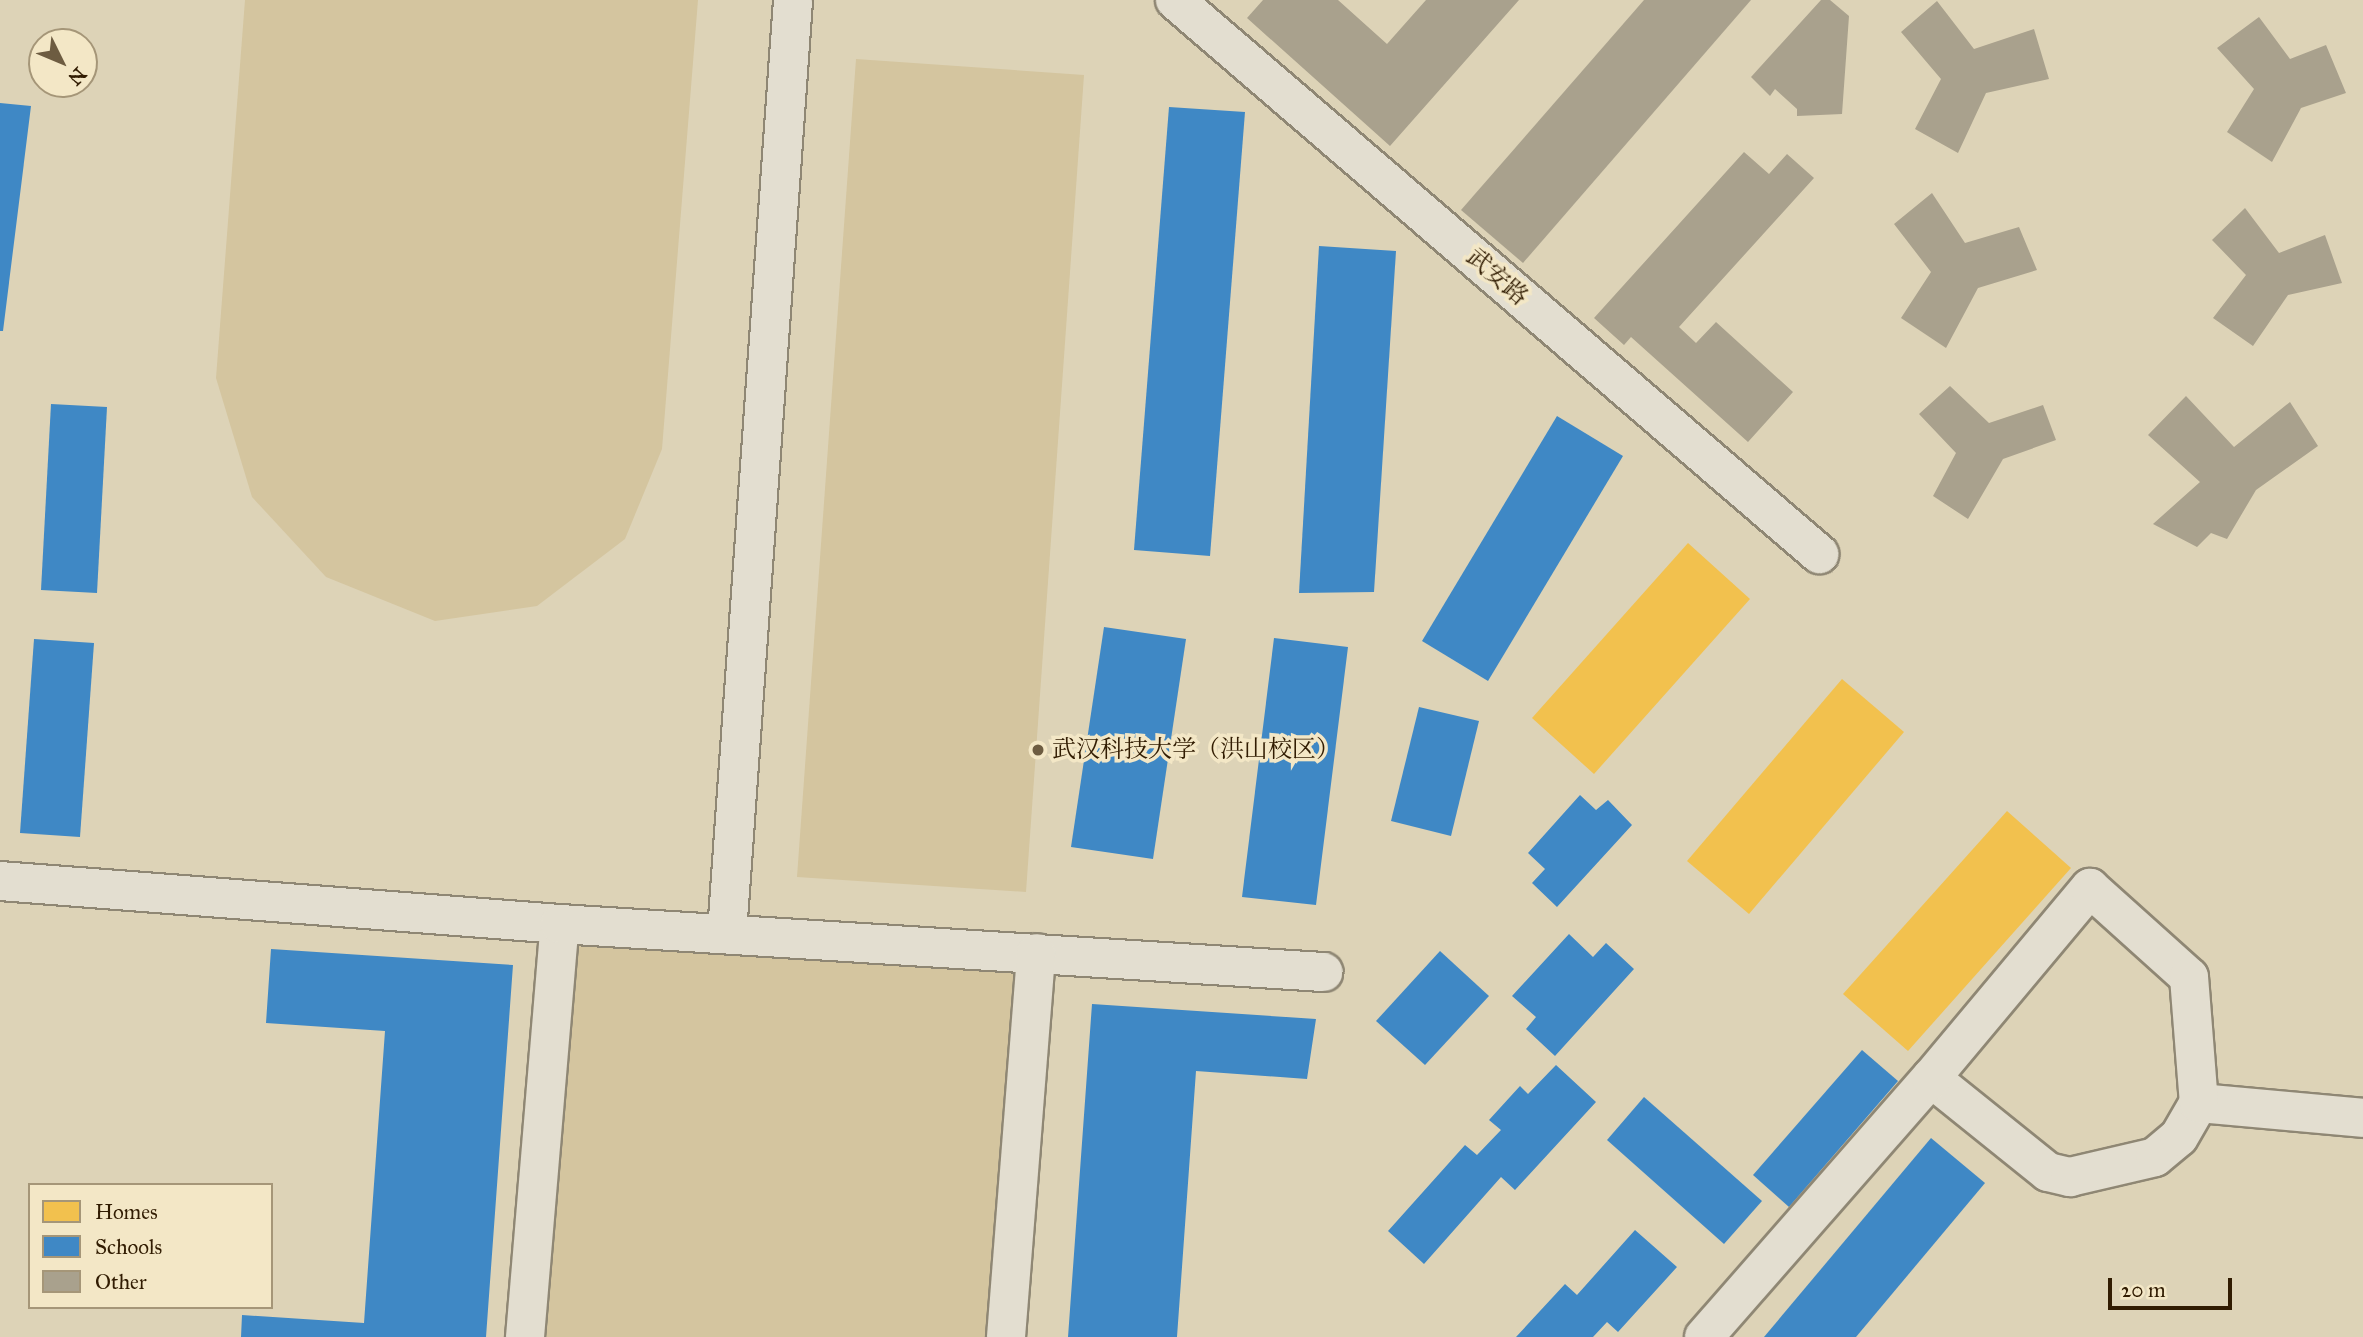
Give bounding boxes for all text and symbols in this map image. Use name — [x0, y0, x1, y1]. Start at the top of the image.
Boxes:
north arrow — [28, 28, 98, 98]
text: N — [63, 63, 91, 90]
street label: 武安路 — [1460, 243, 1534, 311]
place label: 武汉科技大学（洪山校区） — [1052, 736, 1340, 764]
marker: 武汉科技大学（洪山校区） — [1030, 742, 1046, 758]
legend — [28, 1183, 273, 1309]
text: Homes — [95, 1199, 158, 1225]
text: Schools — [95, 1234, 162, 1260]
scale bar — [2111, 1264, 2235, 1308]
text: Other — [95, 1269, 147, 1295]
text: 20 m — [2121, 1277, 2166, 1303]

